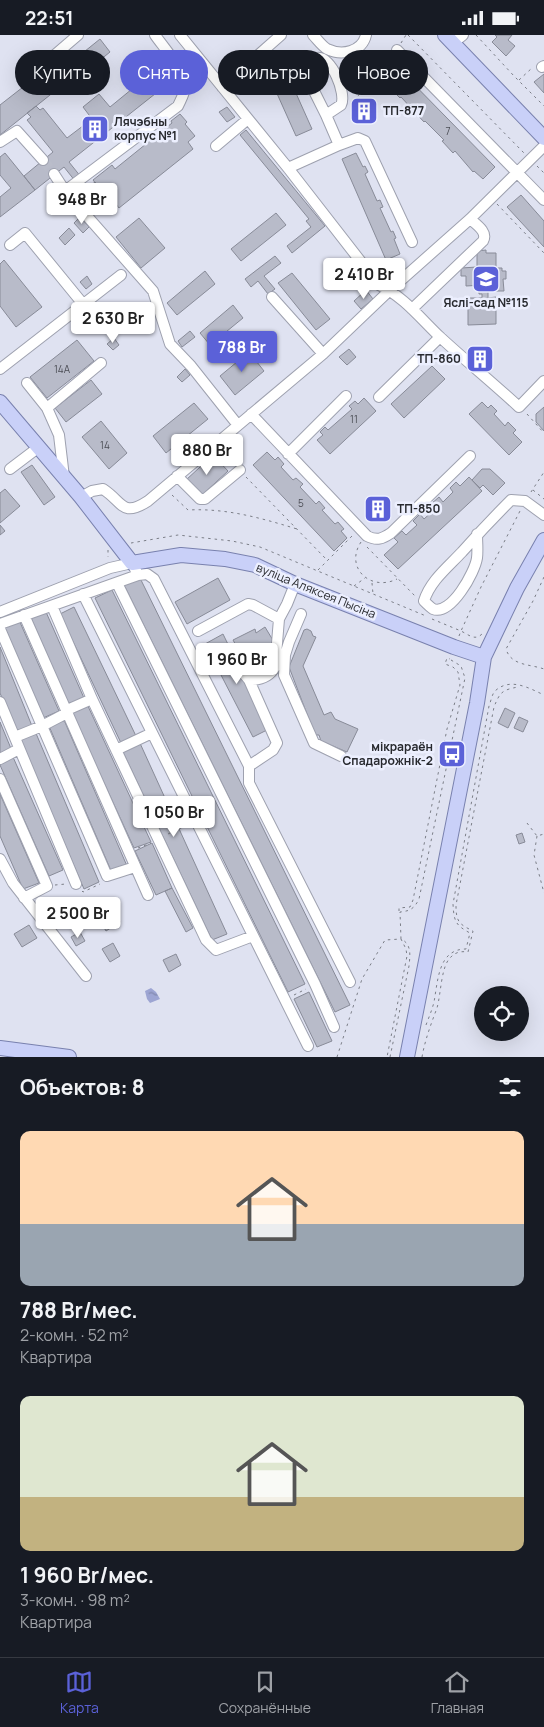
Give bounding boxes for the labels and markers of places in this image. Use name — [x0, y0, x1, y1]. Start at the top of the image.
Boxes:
building icon: ТП-877 — [349, 96, 379, 126]
place label: ТП-877 — [383, 102, 424, 119]
place label: Лячэбны корпус №1 — [114, 113, 177, 144]
building icon: Лячэбны корпус №1 — [80, 114, 110, 144]
pin: 948 Br — [41, 183, 123, 225]
pin: 2 410 Br — [312, 257, 416, 300]
school or university icon: Яслі-сад №115 — [471, 264, 501, 294]
place label: Яслі-сад №115 — [443, 294, 529, 311]
pin: 2 630 Br — [61, 301, 165, 344]
pin: 788 Br — [201, 331, 283, 373]
building icon: ТП-860 — [465, 344, 495, 374]
place label: ТП-860 — [417, 350, 461, 367]
pin: 880 Br — [166, 433, 248, 476]
building icon: ТП-850 — [363, 494, 393, 524]
place label: ТП-850 — [397, 500, 440, 517]
pin: 1 960 Br — [185, 643, 289, 685]
place label: мікрараён Спадарожнік-2 — [343, 738, 433, 769]
bus stop icon: мікрараён Спадарожнік-2 — [437, 739, 467, 769]
pin: 1 050 Br — [122, 795, 226, 838]
pin: 2 500 Br — [26, 897, 130, 939]

